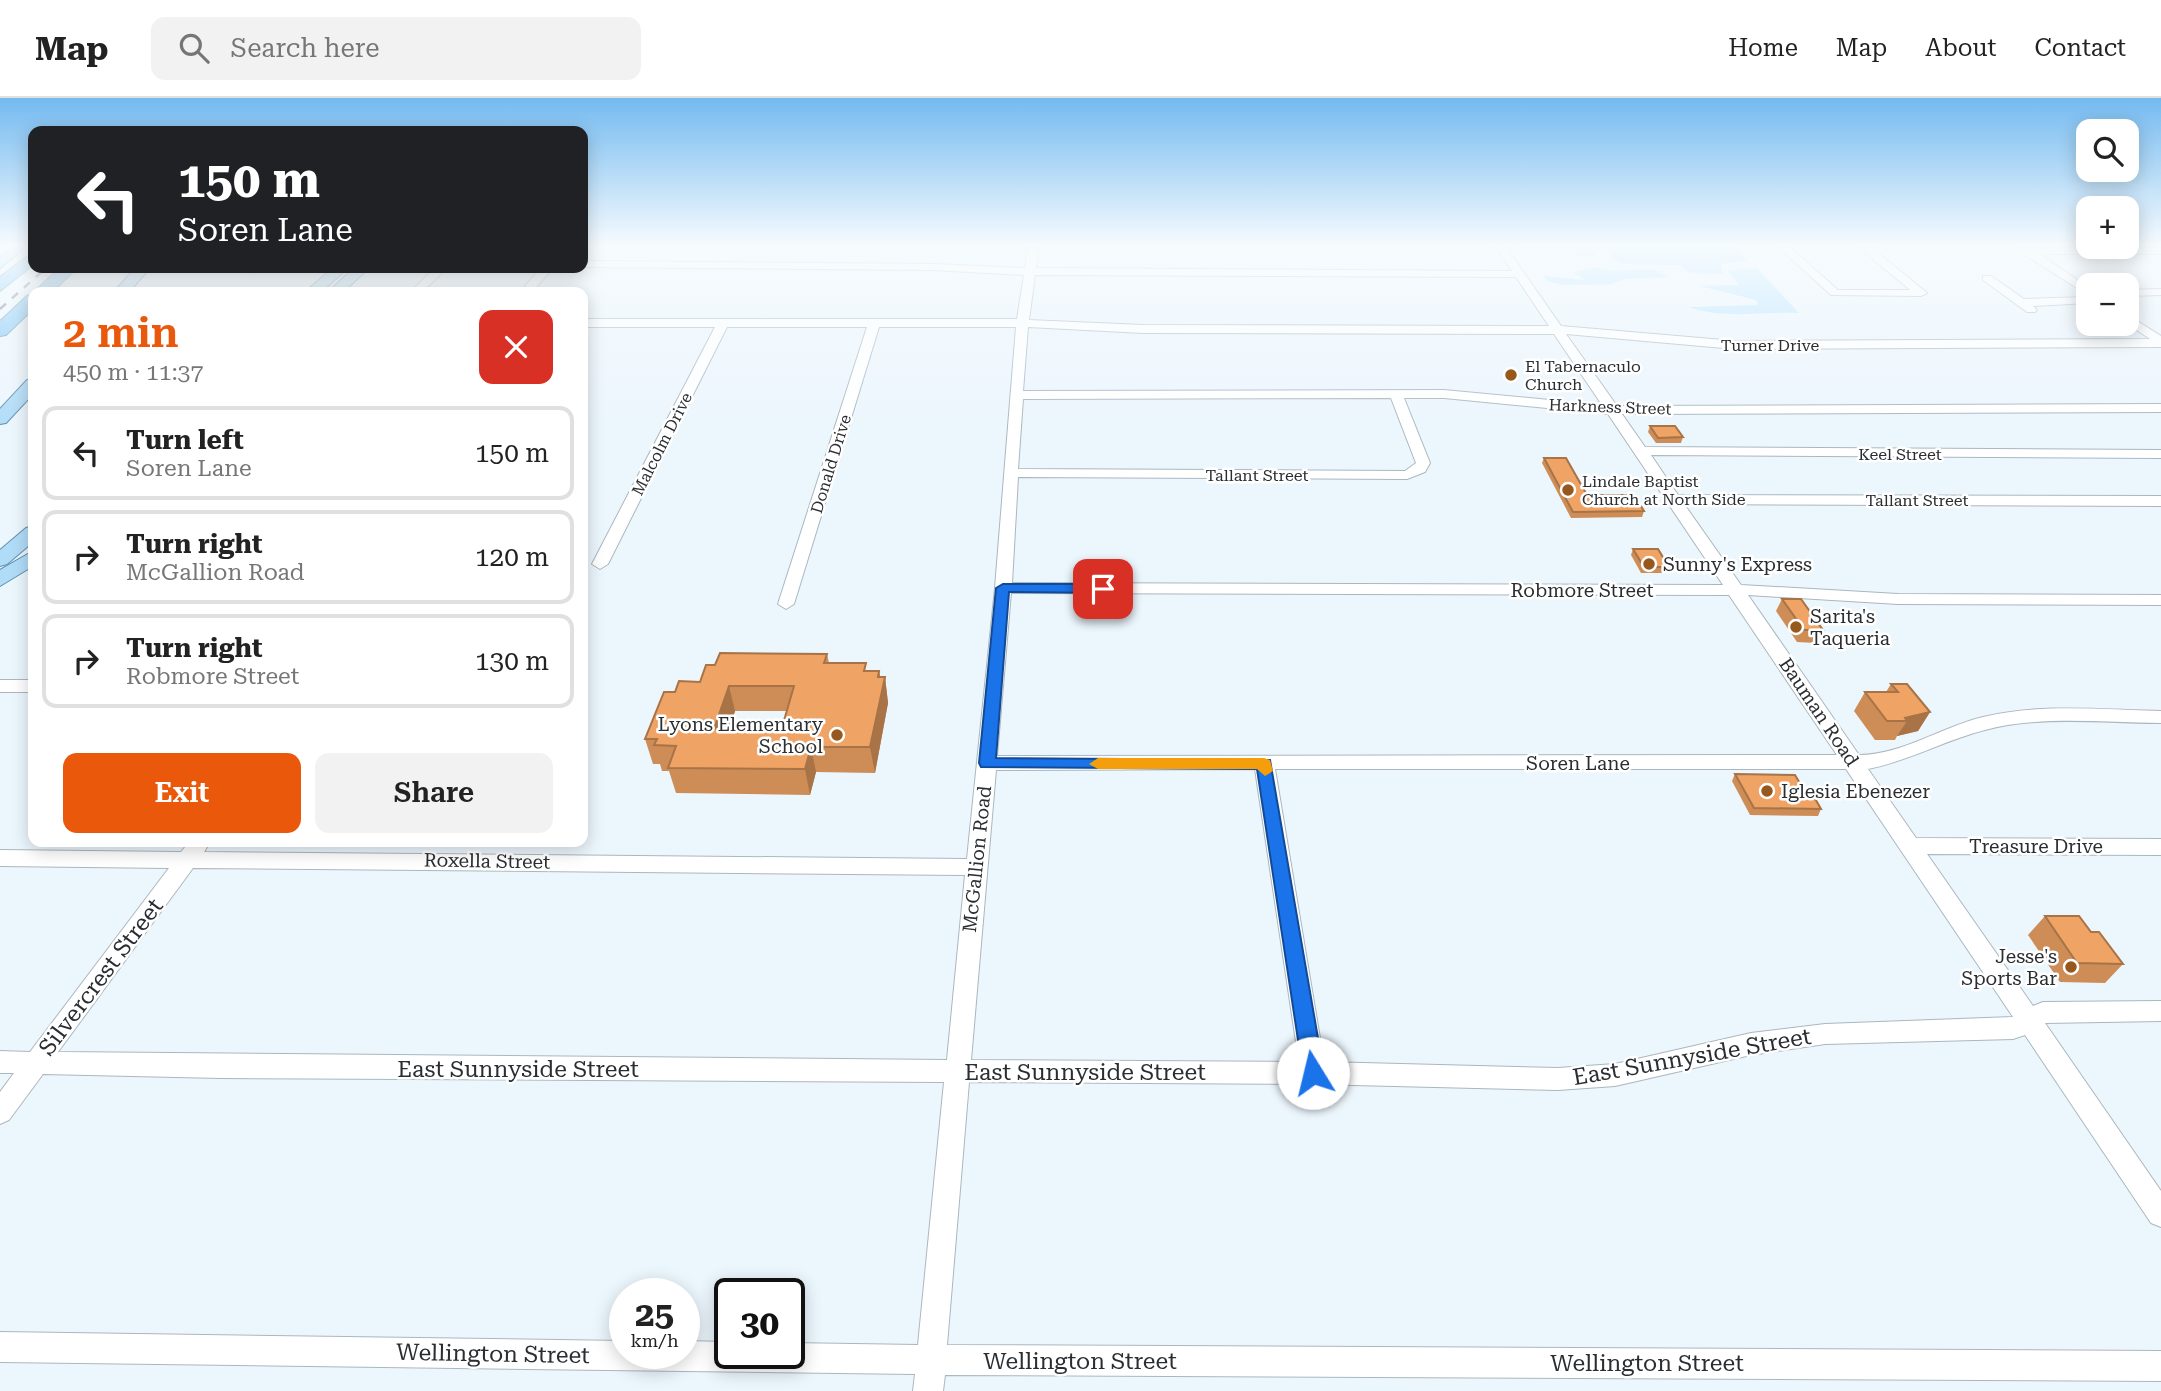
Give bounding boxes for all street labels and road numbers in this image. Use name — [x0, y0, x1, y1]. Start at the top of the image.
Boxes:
street label: Turner Drive — [1721, 336, 1820, 355]
street label: Malcolm Drive — [628, 389, 696, 499]
street label: Harkness Street — [1548, 395, 1672, 419]
street label: Donald Drive — [807, 412, 855, 516]
street label: Keel Street — [1858, 445, 1942, 464]
street label: Tallant Street — [1205, 466, 1309, 485]
street label: Tallant Street — [1865, 491, 1969, 510]
street label: Robmore Street — [1510, 579, 1654, 602]
street label: Bauman Road — [1774, 653, 1864, 771]
street label: Soren Lane — [1526, 752, 1630, 775]
street label: McGallion Road — [958, 784, 996, 934]
street label: Treasure Drive — [1969, 835, 2103, 858]
street label: Roxella Street — [424, 848, 550, 874]
street label: Silvercrest Street — [33, 893, 169, 1061]
street label: East Sunnyside Street — [1571, 1023, 1814, 1091]
street label: East Sunnyside Street — [397, 1056, 639, 1083]
street label: East Sunnyside Street — [964, 1059, 1206, 1086]
street label: Wellington Street — [396, 1339, 590, 1369]
street label: Wellington Street — [983, 1348, 1177, 1375]
street label: Wellington Street — [1550, 1350, 1744, 1377]

